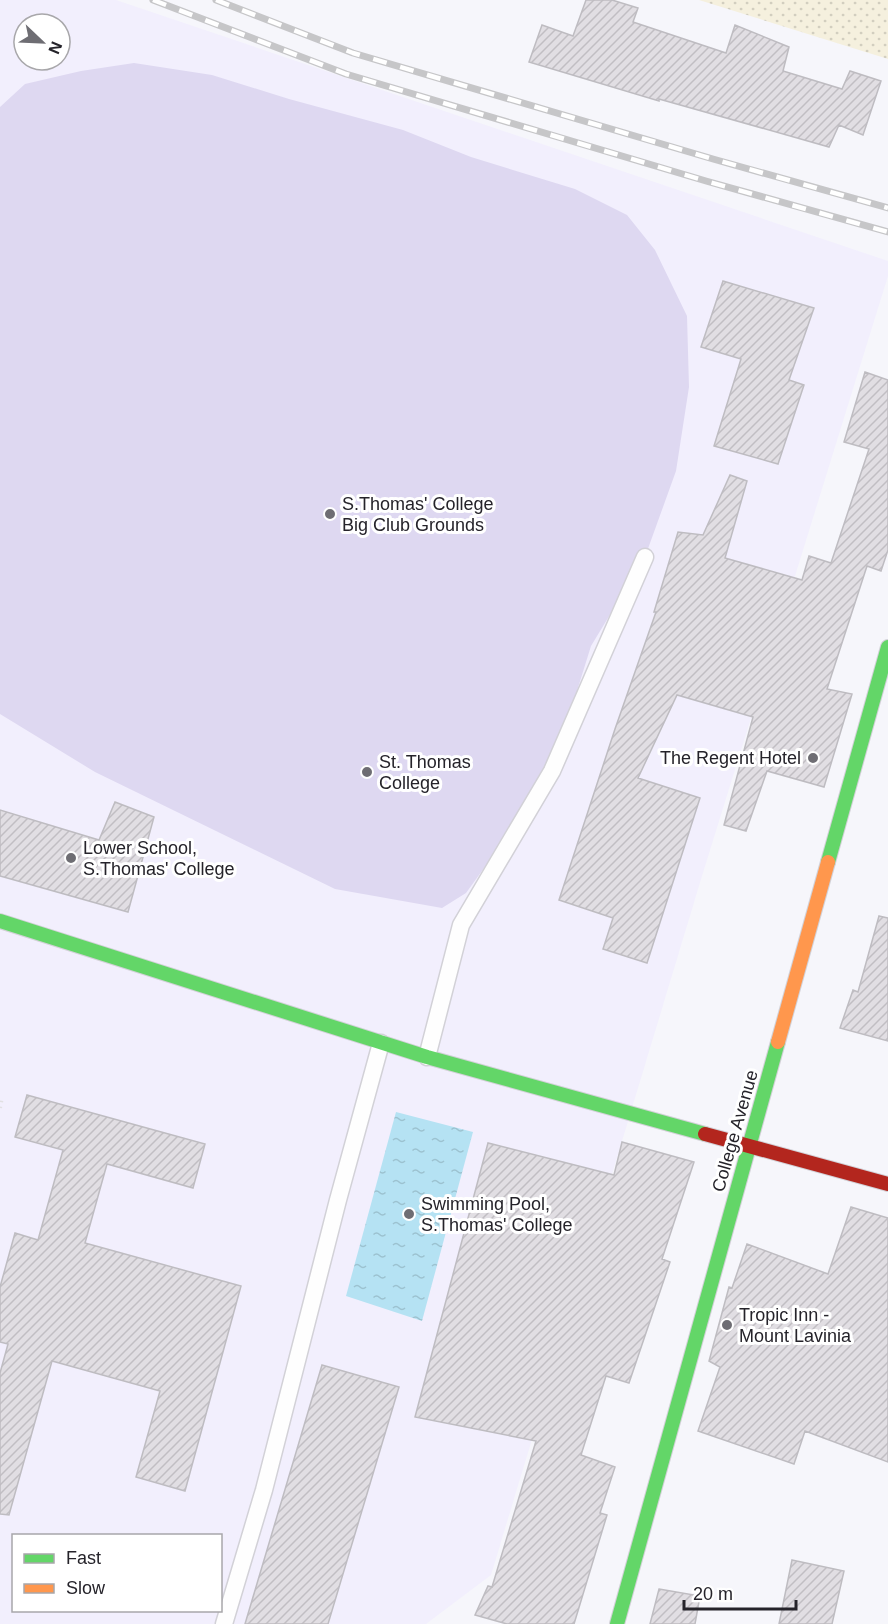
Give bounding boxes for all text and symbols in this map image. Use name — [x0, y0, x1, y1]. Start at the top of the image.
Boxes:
north arrow — [12, 12, 72, 72]
text: N — [45, 39, 65, 56]
place label: S.Thomas' College Big Club Grounds — [342, 494, 494, 535]
marker: S.Thomas' College Big Club Grounds — [323, 507, 337, 521]
place label: The Regent Hotel — [660, 748, 801, 768]
marker: The Regent Hotel — [806, 751, 820, 765]
place label: St. Thomas College — [379, 752, 471, 793]
marker: St. Thomas College — [360, 765, 374, 779]
place label: Lower School, S.Thomas' College — [83, 838, 235, 879]
marker: Lower School, S.Thomas' College — [64, 851, 78, 865]
street label: College Avenue — [708, 1068, 762, 1194]
place label: Swimming Pool, S.Thomas' College — [421, 1194, 573, 1235]
marker: Swimming Pool, S.Thomas' College — [402, 1207, 416, 1221]
place label: Tropic Inn - Mount Lavinia — [739, 1305, 852, 1346]
marker: Tropic Inn - Mount Lavinia — [720, 1318, 734, 1332]
legend — [12, 1534, 222, 1612]
text: Fast — [66, 1548, 101, 1568]
scale bar — [684, 1573, 796, 1611]
text: Slow — [66, 1578, 106, 1598]
text: 20 m — [693, 1584, 733, 1604]

